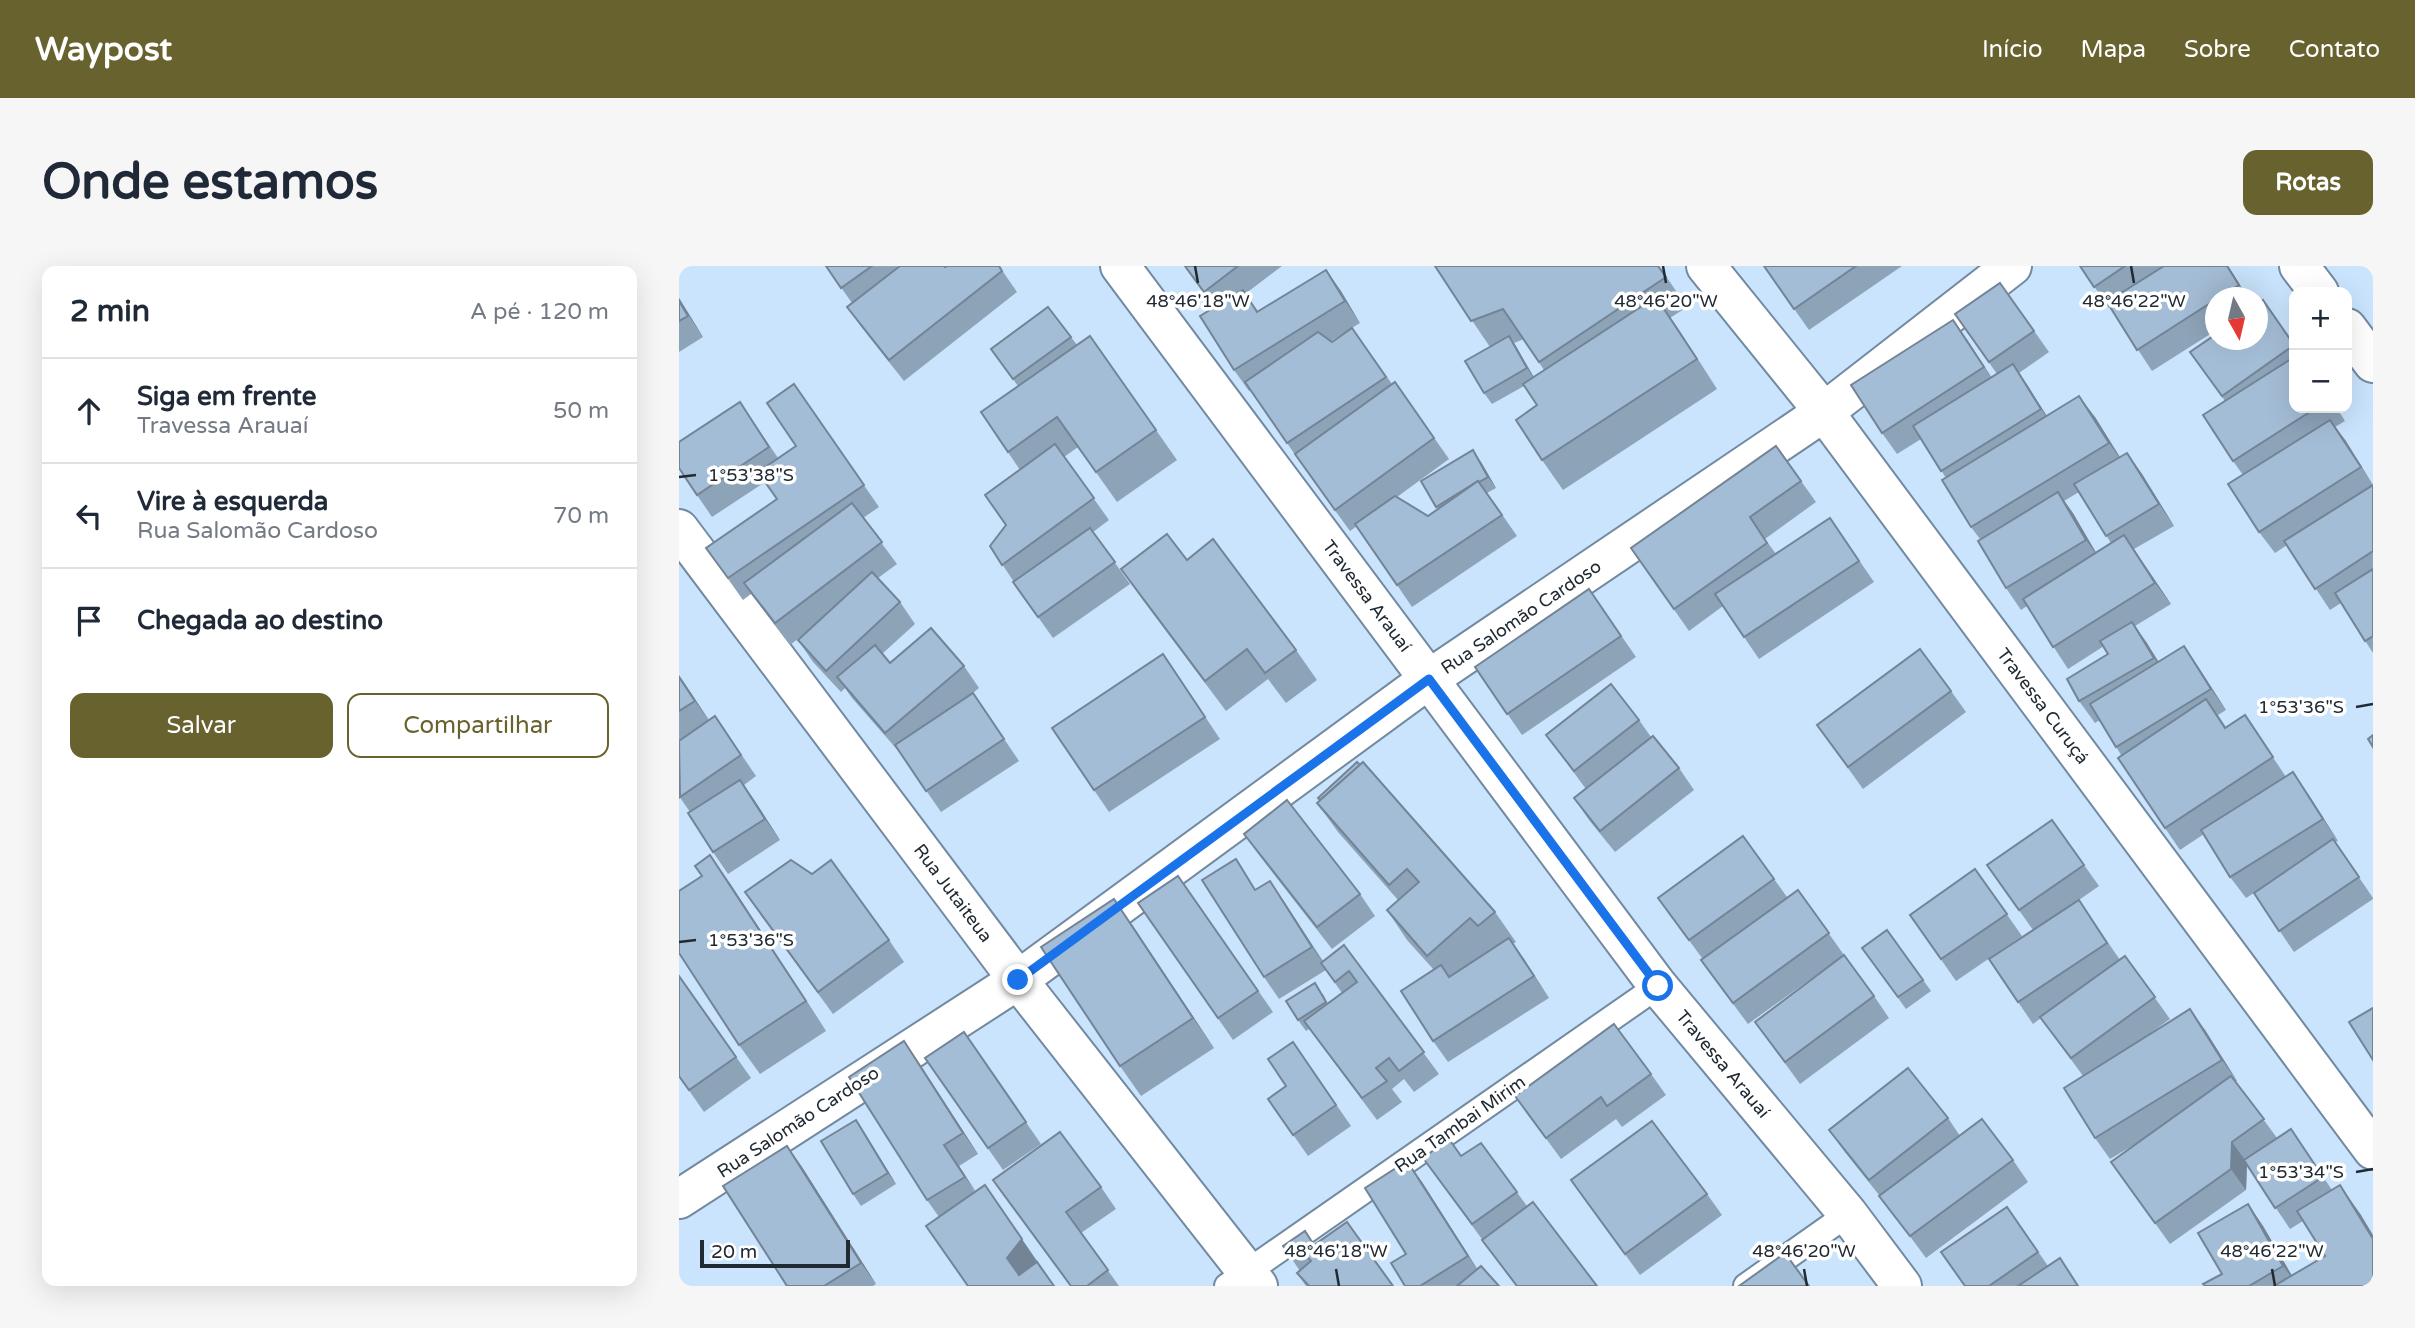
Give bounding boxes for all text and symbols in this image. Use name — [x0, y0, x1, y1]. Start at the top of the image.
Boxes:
text: Waypost — [35, 30, 172, 69]
text: Início — [1982, 35, 2043, 64]
text: Mapa — [2081, 35, 2146, 64]
text: Sobre — [2184, 35, 2251, 64]
text: Contato — [2289, 35, 2380, 64]
button: Rotas — [2243, 150, 2373, 215]
text: Onde estamos — [42, 153, 378, 212]
north arrow — [2205, 287, 2268, 350]
map controls — [2289, 287, 2352, 413]
button: + — [2289, 287, 2352, 350]
text: 48°46'18"W — [1146, 290, 1250, 312]
text: 48°46'20"W — [1614, 290, 1718, 312]
text: 48°46'22"W — [2082, 290, 2186, 312]
text: 2 min — [70, 293, 150, 330]
text: A pé · 120 m — [470, 298, 609, 326]
button: − — [2289, 350, 2352, 413]
text: Siga em frente — [137, 381, 317, 412]
icon: ahead — [70, 392, 108, 430]
text: 50 m — [553, 397, 609, 425]
text: Travessa Arauaí — [137, 412, 309, 440]
text: 1°53'38"S — [708, 464, 794, 486]
text: Vire à esquerda — [137, 486, 328, 517]
icon: left — [70, 497, 108, 535]
text: 70 m — [553, 502, 609, 530]
text: Rua Salomão Cardoso — [137, 517, 378, 545]
street label: Travessa Arauaí — [1318, 536, 1416, 657]
street label: Rua Salomão Cardoso — [1437, 555, 1605, 679]
icon: arrive — [70, 602, 108, 640]
text: Chegada ao destino — [137, 605, 383, 636]
street label: Travessa Curuçá — [1992, 644, 2094, 768]
button: Salvar — [70, 693, 333, 758]
button: Compartilhar — [347, 693, 609, 758]
text: 1°53'36"S — [2258, 696, 2344, 718]
street label: Rua Jutaiteua — [909, 839, 997, 947]
text: 1°53'36"S — [708, 929, 794, 951]
route end — [1002, 964, 1033, 995]
route start — [1642, 970, 1673, 1001]
street label: Travessa Arauaí — [1671, 1006, 1775, 1123]
street label: Rua Salomão Cardoso — [713, 1061, 883, 1183]
street label: Rua Tambai Mirim — [1390, 1071, 1530, 1177]
text: 1°53'34"S — [2258, 1161, 2344, 1183]
scale bar — [700, 1237, 851, 1269]
text: 48°46'18"W — [1284, 1240, 1388, 1262]
text: 48°46'20"W — [1752, 1240, 1856, 1262]
text: 48°46'22"W — [2220, 1240, 2324, 1262]
text: 20 m — [711, 1241, 757, 1263]

